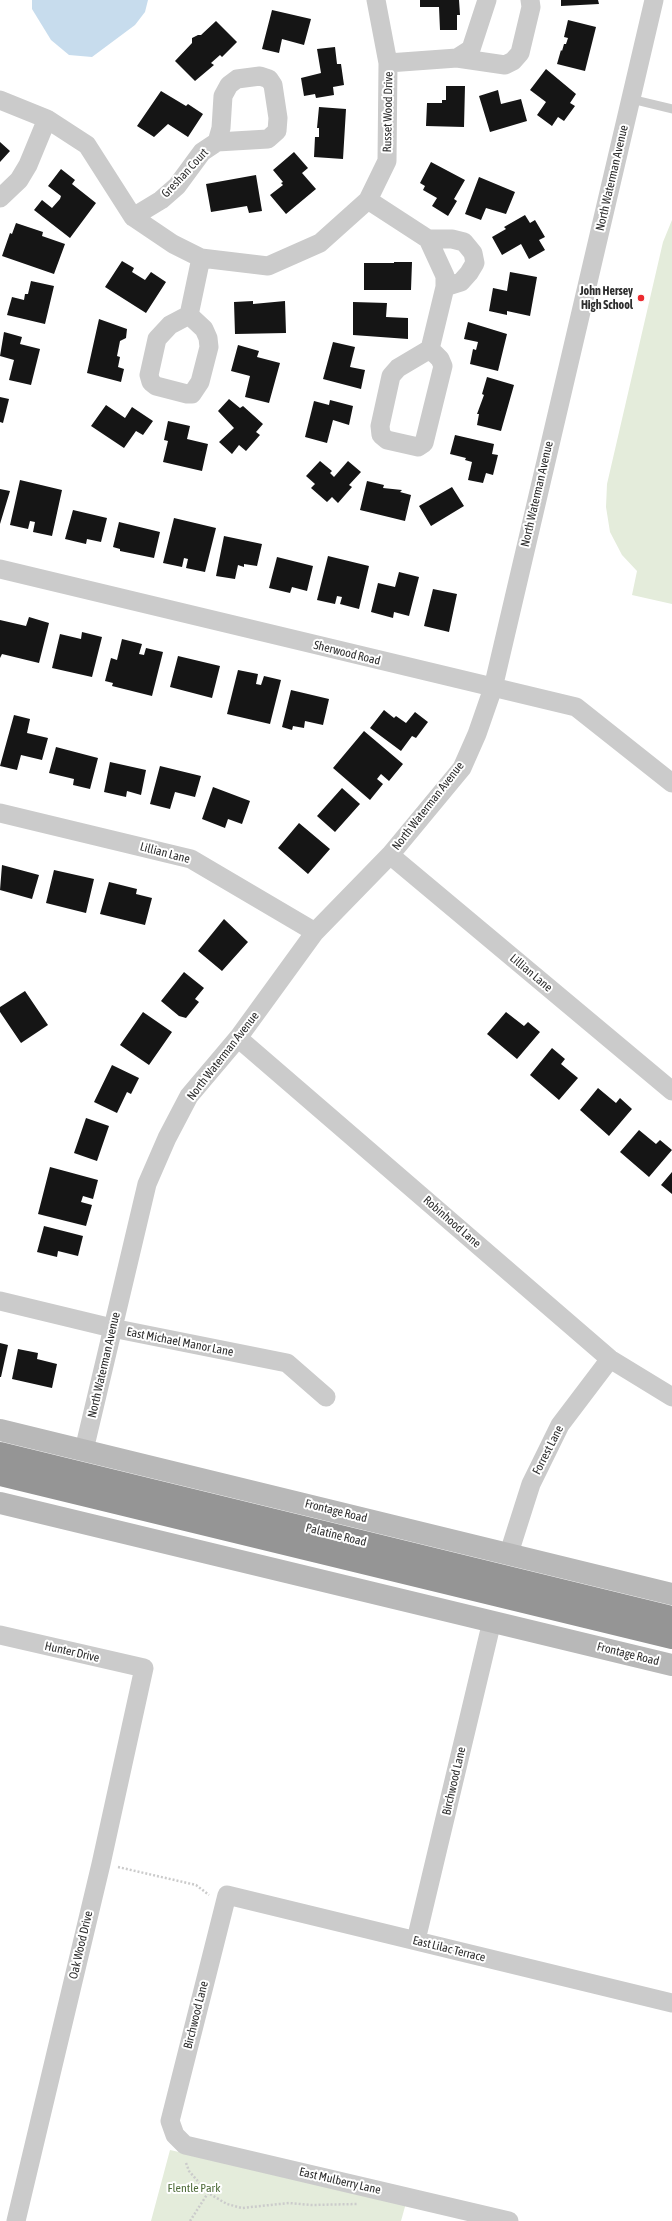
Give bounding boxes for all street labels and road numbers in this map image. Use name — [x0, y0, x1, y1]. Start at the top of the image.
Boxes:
street label: Russet Wood Drive — [380, 71, 396, 153]
street label: North Waterman Avenue — [593, 124, 631, 232]
street label: Greshan Court — [159, 145, 211, 201]
street label: North Waterman Avenue — [518, 440, 556, 548]
street label: Sherwood Road — [312, 638, 382, 668]
street label: North Waterman Avenue — [389, 759, 467, 853]
street label: Lillian Lane — [138, 839, 192, 867]
street label: Lillian Lane — [507, 951, 555, 995]
street label: North Waterman Avenue — [184, 1009, 262, 1103]
street label: Robinhood Lane — [420, 1193, 484, 1251]
street label: North Waterman Avenue — [85, 1311, 123, 1419]
street label: East Michael Manor Lane — [125, 1325, 235, 1359]
street label: Forrest Lane — [529, 1423, 567, 1477]
street label: Frontage Road — [303, 1496, 369, 1526]
street label: Palatine Road — [304, 1521, 368, 1549]
street label: Hunter Drive — [43, 1639, 101, 1665]
street label: Frontage Road — [595, 1639, 661, 1669]
street label: Birchwood Lane — [439, 1746, 469, 1816]
street label: Oak Wood Drive — [66, 1909, 96, 1981]
street label: East Lilac Terrace — [411, 1933, 487, 1965]
street label: Birchwood Lane — [181, 1980, 211, 2050]
street label: East Mulberry Lane — [298, 2165, 382, 2197]

